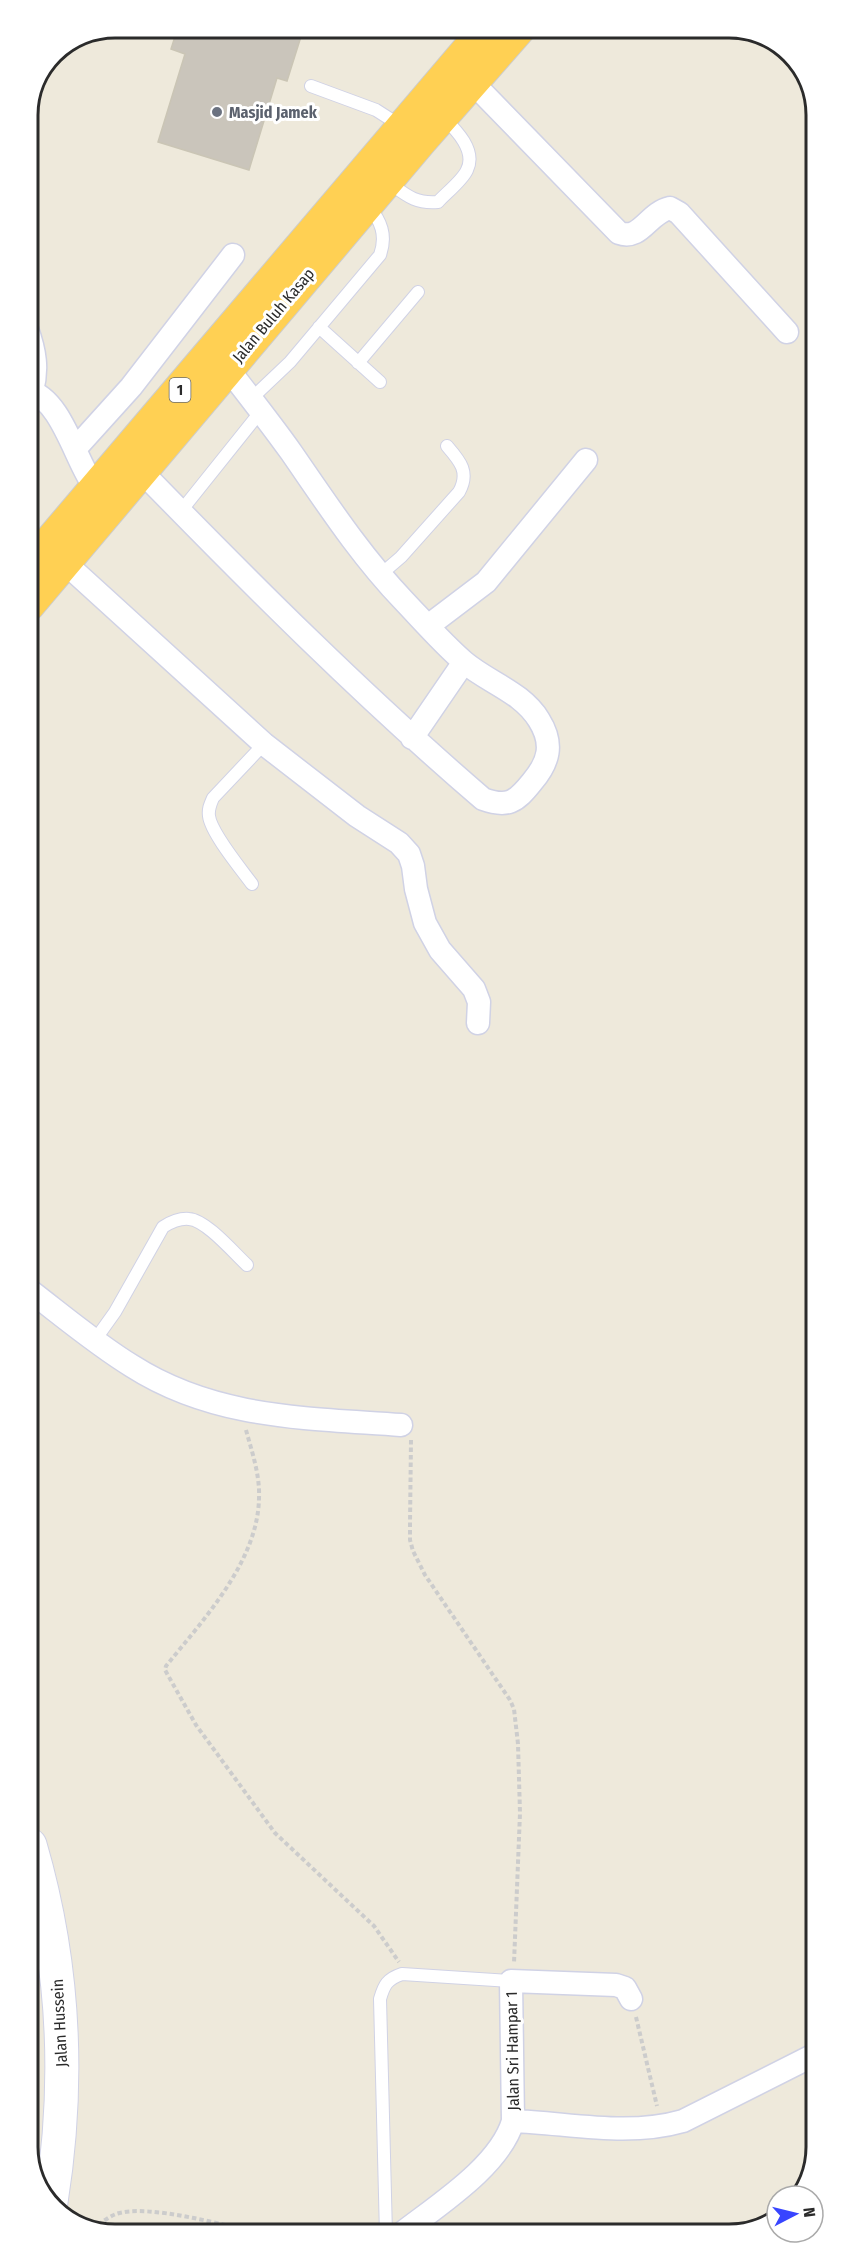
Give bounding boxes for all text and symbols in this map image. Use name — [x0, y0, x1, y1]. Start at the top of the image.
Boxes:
place label: Masjid Jamek — [229, 103, 318, 122]
marker: Masjid Jamek — [210, 105, 224, 119]
street label: Jalan Buluh Kasap — [228, 264, 318, 366]
road number: 1 — [170, 378, 190, 402]
street label: Jalan Hussein — [48, 1978, 71, 2067]
street label: Jalan Sri Hampar 1 — [502, 1991, 523, 2111]
north arrow — [765, 2184, 825, 2244]
text: N — [799, 2206, 819, 2218]

